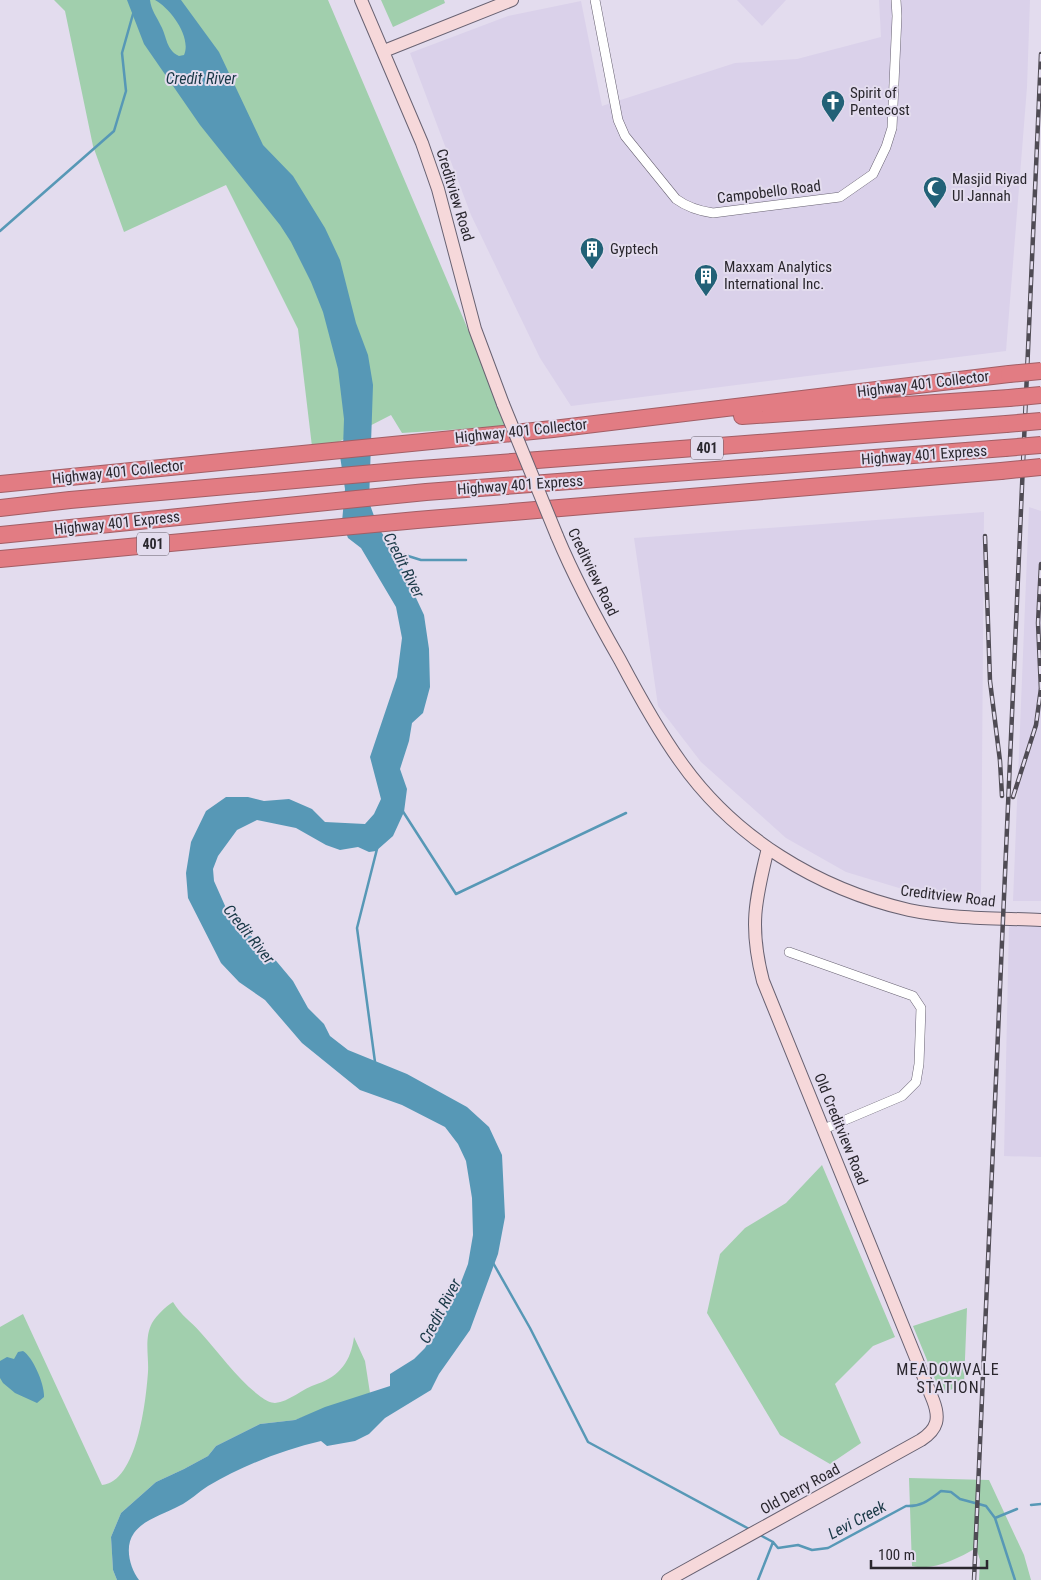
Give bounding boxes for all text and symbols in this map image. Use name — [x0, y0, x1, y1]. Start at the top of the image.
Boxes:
water label: Credit River — [166, 69, 238, 88]
place label: Spirit of Pentecost — [850, 84, 910, 119]
church icon: Spirit of Pentecost — [820, 89, 846, 123]
street label: Creditview Road — [432, 147, 478, 243]
place label: Masjid Riyad Ul Jannah — [952, 170, 1027, 205]
mosque icon: Masjid Riyad Ul Jannah — [922, 175, 948, 209]
street label: Campobello Road — [716, 177, 822, 207]
building icon: Gyptech — [579, 236, 605, 270]
place label: Gyptech — [610, 240, 658, 258]
place label: Maxxam Analytics International Inc. — [724, 258, 832, 293]
building icon: Maxxam Analytics International Inc. — [693, 263, 719, 297]
street label: Highway 401 Collector — [856, 367, 990, 401]
street label: Highway 401 Collector — [454, 415, 588, 447]
road number: 401 — [691, 436, 723, 459]
street label: Highway 401 Express — [860, 442, 988, 468]
street label: Highway 401 Collector — [51, 456, 185, 488]
street label: Highway 401 Express — [456, 472, 584, 498]
street label: Highway 401 Express — [53, 507, 181, 539]
street label: Creditview Road — [564, 525, 622, 619]
water label: Credit River — [380, 529, 429, 602]
road number: 401 — [137, 532, 169, 556]
street label: Creditview Road — [900, 881, 996, 911]
water label: Credit River — [219, 901, 279, 968]
street label: Old Creditview Road — [810, 1071, 872, 1187]
water label: Credit River — [415, 1274, 466, 1347]
district label: MEADOWVALE STATION — [896, 1360, 1000, 1397]
street label: Old Derry Road — [757, 1460, 843, 1518]
water label: Levi Creek — [825, 1496, 890, 1543]
scale bar — [871, 1538, 987, 1570]
text: 100 m — [878, 1546, 915, 1564]

